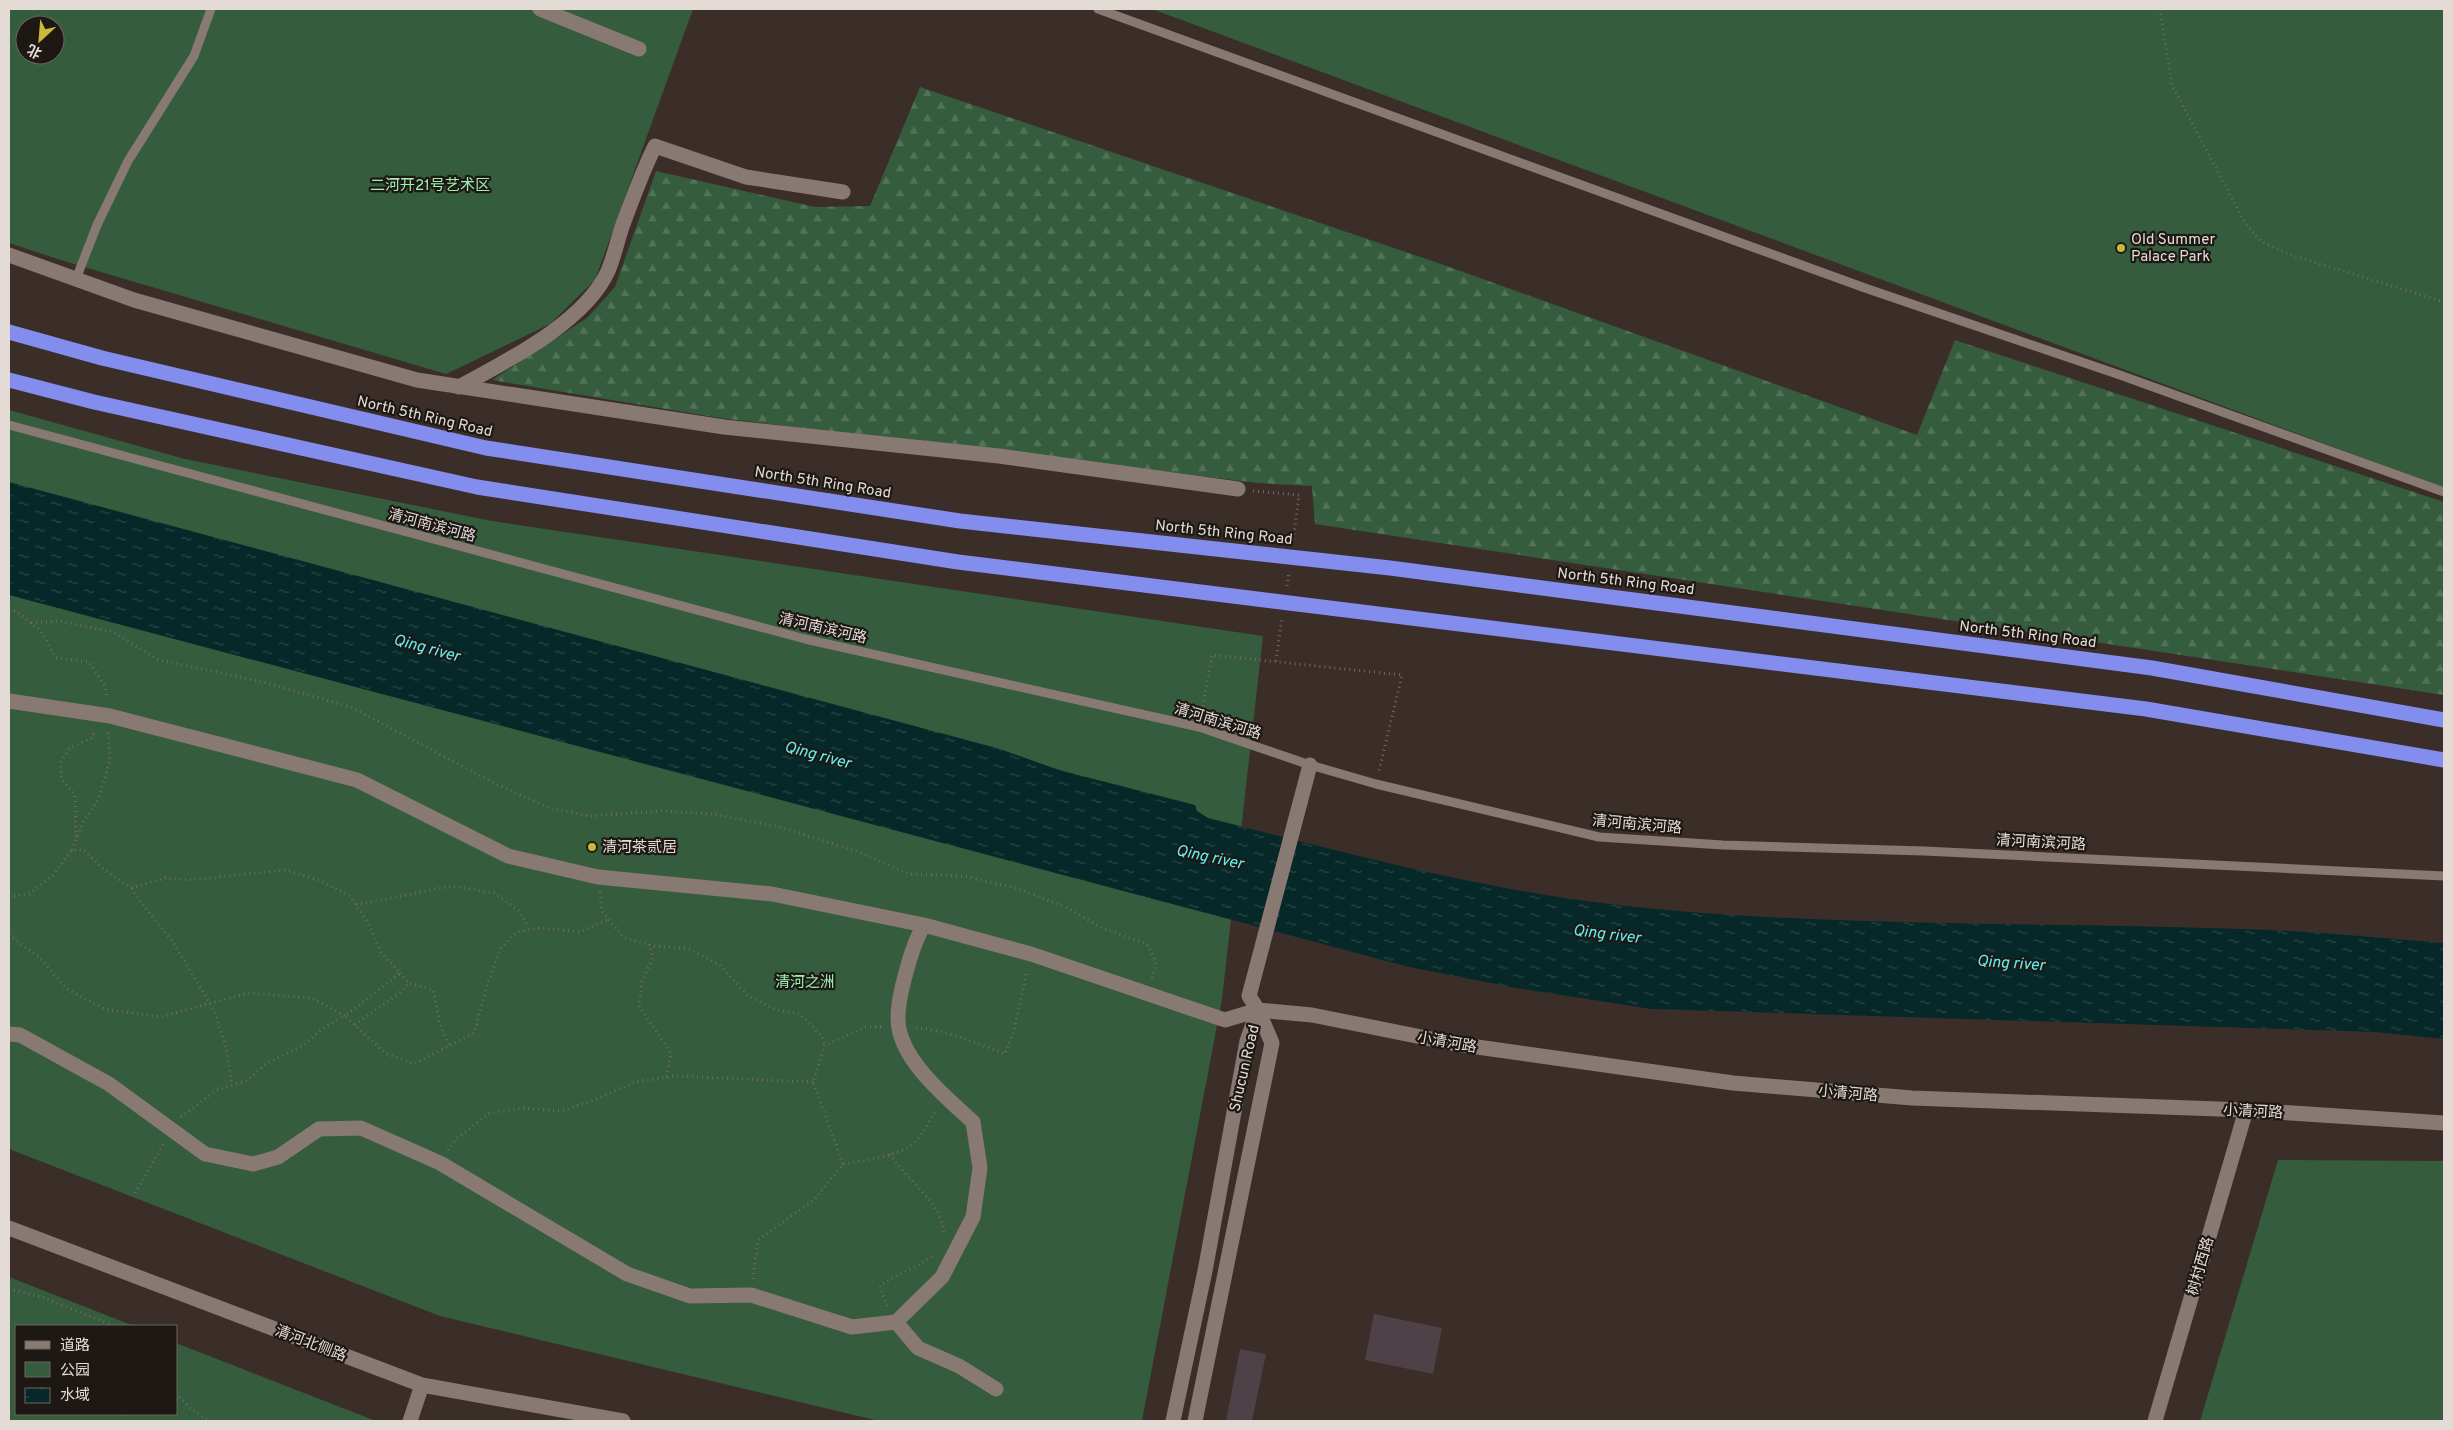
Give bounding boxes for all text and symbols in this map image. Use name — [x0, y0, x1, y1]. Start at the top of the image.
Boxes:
north arrow — [15, 15, 65, 65]
text: 北 — [25, 40, 45, 61]
park label: 二河开21号艺术区 — [370, 177, 490, 196]
place label: Old Summer Palace Park — [2131, 231, 2215, 267]
marker: Old Summer Palace Park — [2115, 242, 2127, 254]
street label: North 5th Ring Road — [355, 393, 494, 442]
street label: North 5th Ring Road — [753, 463, 892, 504]
street label: 清河南滨河路 — [386, 506, 478, 547]
street label: North 5th Ring Road — [1154, 517, 1294, 550]
street label: North 5th Ring Road — [1556, 565, 1696, 600]
street label: 清河南滨河路 — [777, 610, 869, 649]
street label: North 5th Ring Road — [1958, 618, 2098, 653]
water label: Qing river — [391, 630, 464, 668]
street label: 清河南滨河路 — [1172, 700, 1263, 745]
water label: Qing river — [782, 737, 855, 775]
street label: 清河南滨河路 — [1591, 812, 1683, 839]
street label: 清河南滨河路 — [1995, 832, 2086, 855]
place label: 清河·茶贰居 — [602, 838, 677, 858]
marker: 清河·茶贰居 — [586, 841, 598, 853]
water label: Qing river — [1174, 841, 1247, 875]
water label: Qing river — [1572, 921, 1644, 949]
water label: Qing river — [1976, 952, 2047, 976]
park label: 清河之洲 — [775, 973, 835, 993]
street label: Shucun Road — [1226, 1023, 1265, 1114]
street label: 小清河路 — [1416, 1029, 1478, 1058]
street label: 小清河路 — [1817, 1082, 1879, 1107]
street label: 小清河路 — [2222, 1101, 2283, 1124]
street label: 树村西路 — [2183, 1235, 2219, 1298]
street label: 清河北侧路 — [272, 1321, 349, 1367]
legend — [15, 1325, 178, 1415]
text: 道路 — [60, 1337, 90, 1356]
text: 公园 — [60, 1362, 90, 1381]
text: 水域 — [60, 1387, 90, 1406]

